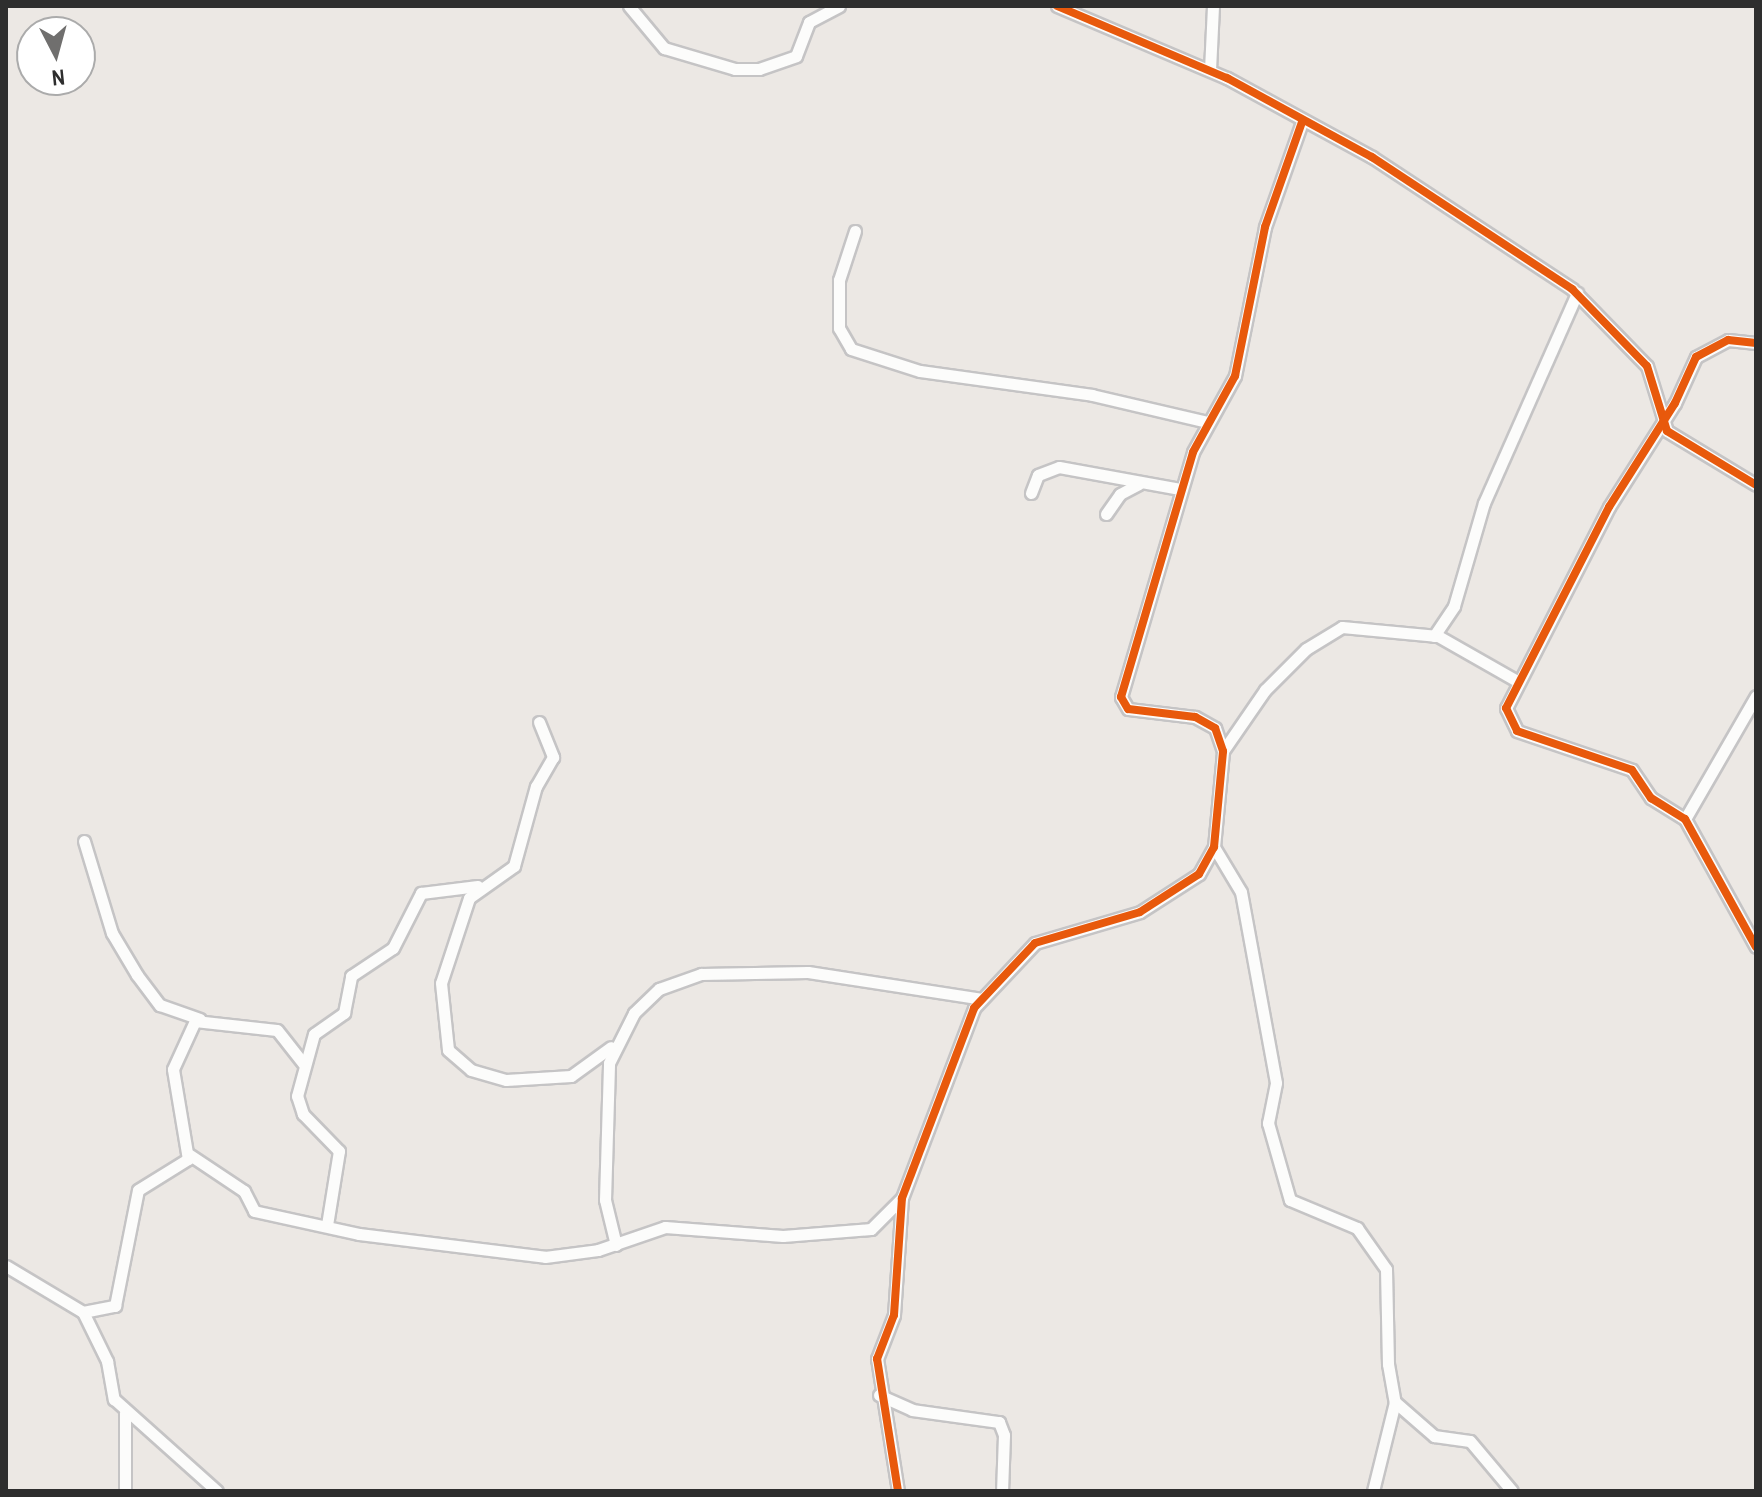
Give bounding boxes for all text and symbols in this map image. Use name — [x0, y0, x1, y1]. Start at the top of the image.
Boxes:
north arrow — [16, 16, 96, 96]
text: N — [50, 62, 66, 93]

